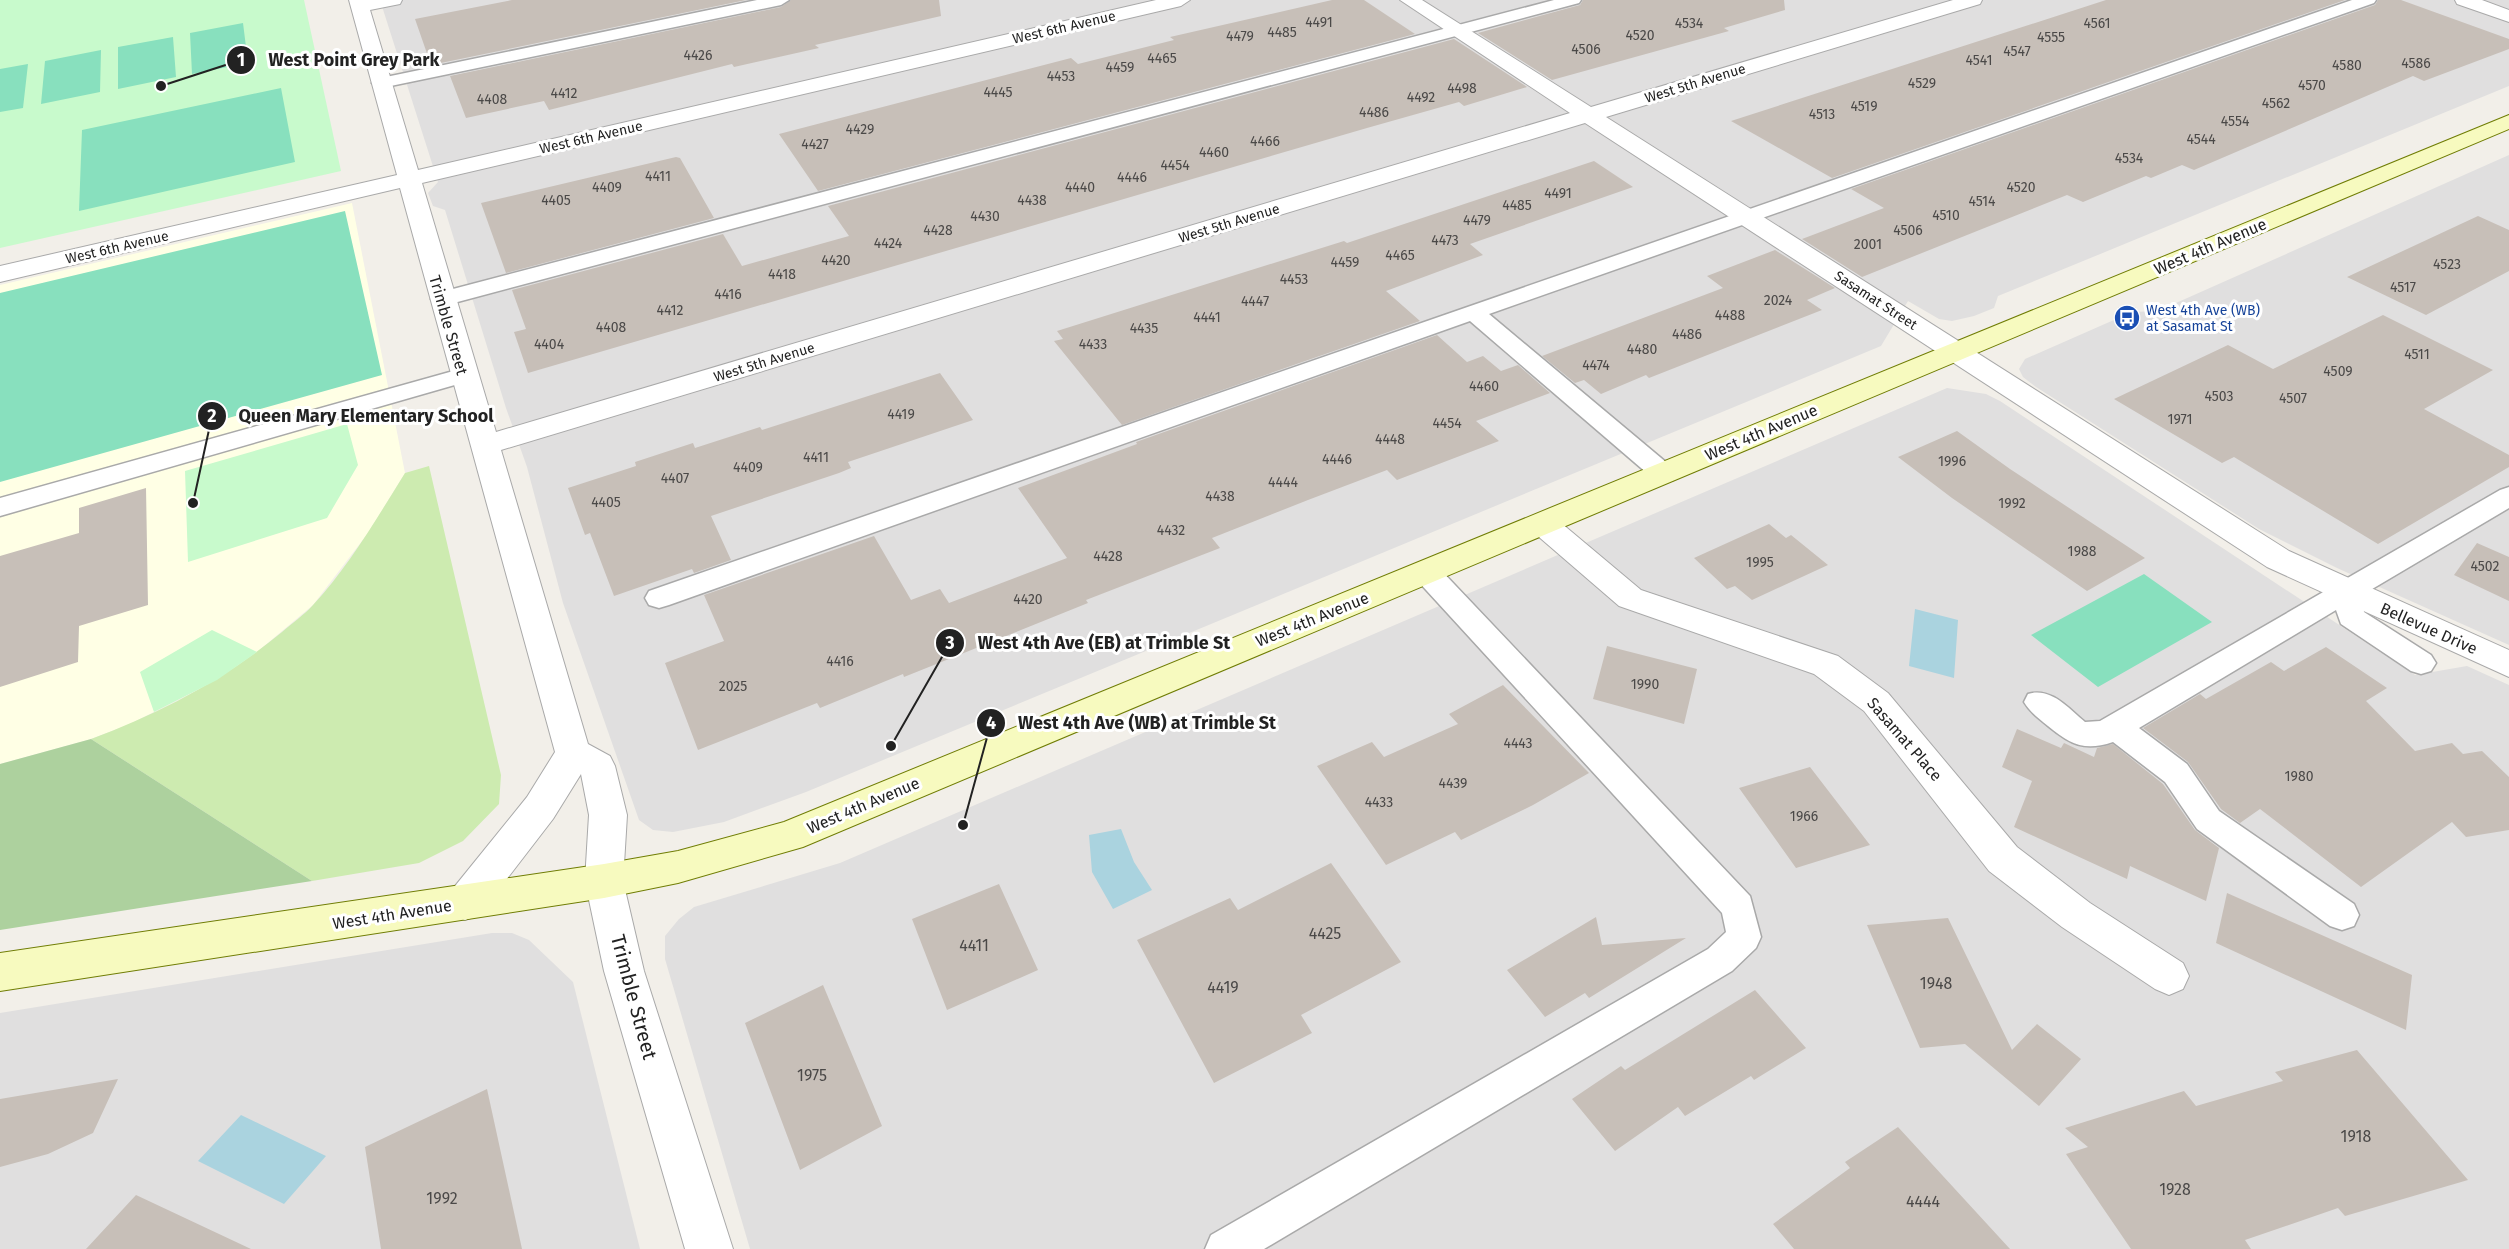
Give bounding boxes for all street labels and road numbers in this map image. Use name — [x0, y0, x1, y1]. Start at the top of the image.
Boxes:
street label: West 6th Avenue — [1011, 7, 1117, 48]
street label: West 5th Avenue — [1643, 60, 1748, 107]
street label: West 6th Avenue — [538, 117, 644, 158]
street label: West 5th Avenue — [1177, 200, 1282, 247]
street label: West 4th Avenue — [2151, 214, 2269, 279]
street label: West 6th Avenue — [64, 227, 170, 268]
street label: Sasamat Street — [1831, 267, 1921, 334]
street label: Trimble Street — [425, 273, 472, 377]
street label: West 5th Avenue — [712, 339, 817, 386]
street label: West 4th Avenue — [1702, 400, 1820, 465]
street label: West 4th Avenue — [1253, 588, 1372, 651]
street label: Bellevue Drive — [2377, 599, 2480, 658]
street label: Sasamat Place — [1863, 694, 1946, 785]
street label: West 4th Avenue — [804, 773, 922, 838]
street label: West 4th Avenue — [331, 896, 453, 933]
street label: Trimble Street — [606, 932, 662, 1063]

